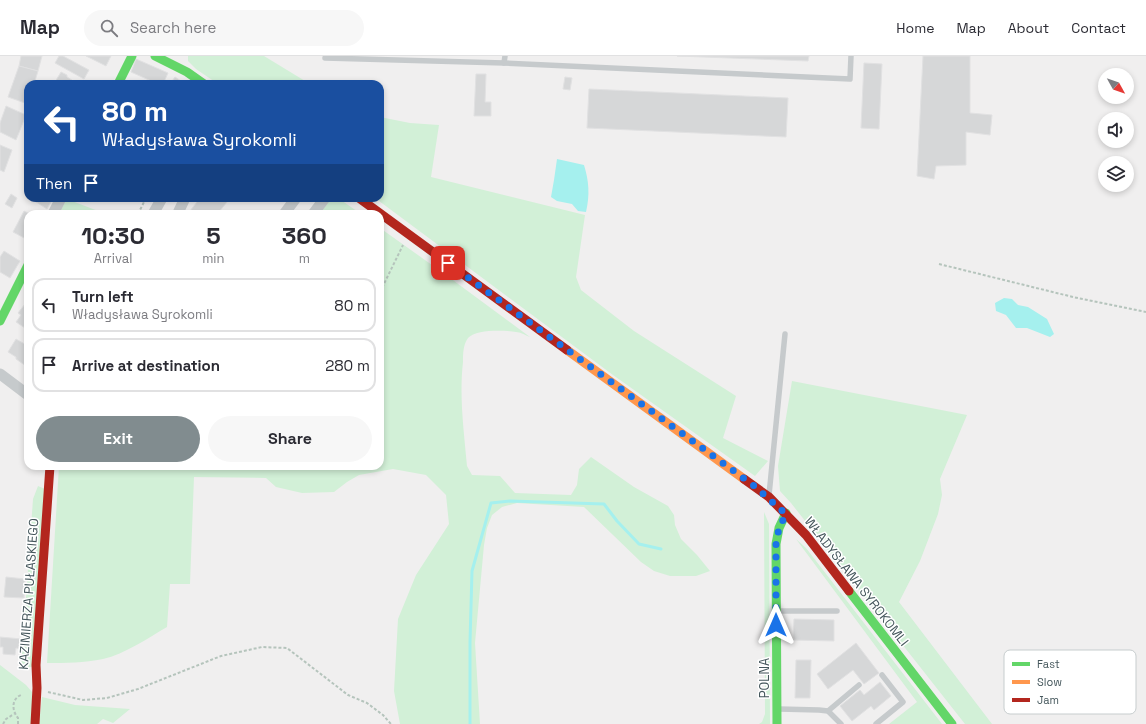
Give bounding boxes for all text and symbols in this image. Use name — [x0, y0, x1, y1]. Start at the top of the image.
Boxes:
search box — [84, 10, 364, 46]
text: Map — [20, 15, 60, 40]
icon: search — [98, 17, 120, 39]
text: Search here — [130, 18, 216, 37]
text: Home — [896, 19, 934, 37]
text: Map — [956, 19, 986, 37]
text: About — [1008, 19, 1049, 37]
text: Contact — [1071, 19, 1126, 37]
north arrow — [1098, 68, 1134, 104]
map controls — [1098, 68, 1134, 192]
text: 80 m — [102, 93, 168, 129]
icon: left — [36, 96, 88, 148]
button: sound — [1098, 112, 1134, 148]
text: Władysława Syrokomli — [102, 128, 297, 151]
button: layers — [1098, 156, 1134, 192]
icon: arrive — [80, 172, 102, 194]
text: Then — [36, 174, 72, 193]
text: 10:30 — [81, 220, 145, 251]
text: 5 — [206, 220, 221, 251]
text: 360 — [282, 220, 327, 251]
pin — [431, 246, 465, 280]
text: Arrival — [94, 250, 132, 267]
text: min — [202, 250, 225, 267]
text: m — [299, 250, 310, 267]
icon: arrive — [437, 252, 459, 274]
text: Turn left — [72, 287, 134, 306]
icon: left — [38, 294, 60, 316]
text: 80 m — [334, 296, 370, 315]
text: Władysława Syrokomli — [72, 306, 213, 323]
icon: arrive — [38, 354, 60, 376]
text: Arrive at destination — [72, 356, 220, 375]
text: 280 m — [325, 356, 370, 375]
button: Exit — [36, 416, 200, 462]
button: Share — [208, 416, 372, 462]
street label: WŁADYSŁAWA SYROKOMLI — [801, 513, 912, 649]
street label: KAZIMIERZA PUŁASKIEGO — [15, 518, 42, 670]
position arrow — [755, 604, 797, 646]
legend — [1004, 650, 1136, 714]
text: Fast — [1037, 657, 1060, 671]
street label: POLNA — [756, 658, 773, 698]
text: Slow — [1037, 675, 1062, 689]
text: Jam — [1037, 693, 1059, 707]

